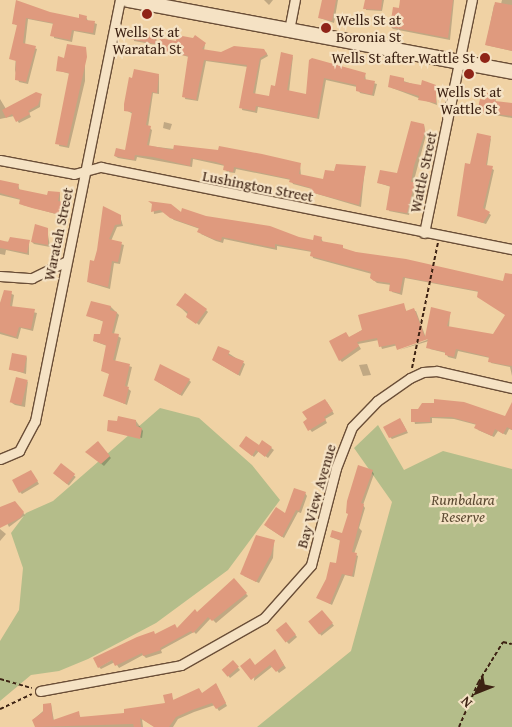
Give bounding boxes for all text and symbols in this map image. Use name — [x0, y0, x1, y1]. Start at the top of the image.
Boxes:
marker: Wells St at Waratah St — [141, 8, 153, 20]
place label: Wells St at Boronia St — [336, 10, 401, 45]
place label: Wells St at Waratah St — [112, 22, 182, 57]
marker: Wells St at Boronia St — [320, 22, 332, 34]
place label: Wells St after Wattle St — [331, 49, 475, 67]
marker: Wells St after Wattle St — [479, 52, 491, 64]
marker: Wells St at Wattle St — [463, 68, 475, 80]
place label: Wells St at Wattle St — [436, 82, 502, 117]
street label: Wattle Street — [406, 130, 440, 214]
street label: Lushington Street — [201, 166, 315, 206]
street label: Waratah Street — [39, 186, 77, 282]
street label: Bay View Avenue — [293, 442, 339, 550]
park label: Rumbalara Reserve — [431, 490, 495, 525]
north arrow — [452, 667, 502, 717]
text: N — [456, 692, 477, 713]

